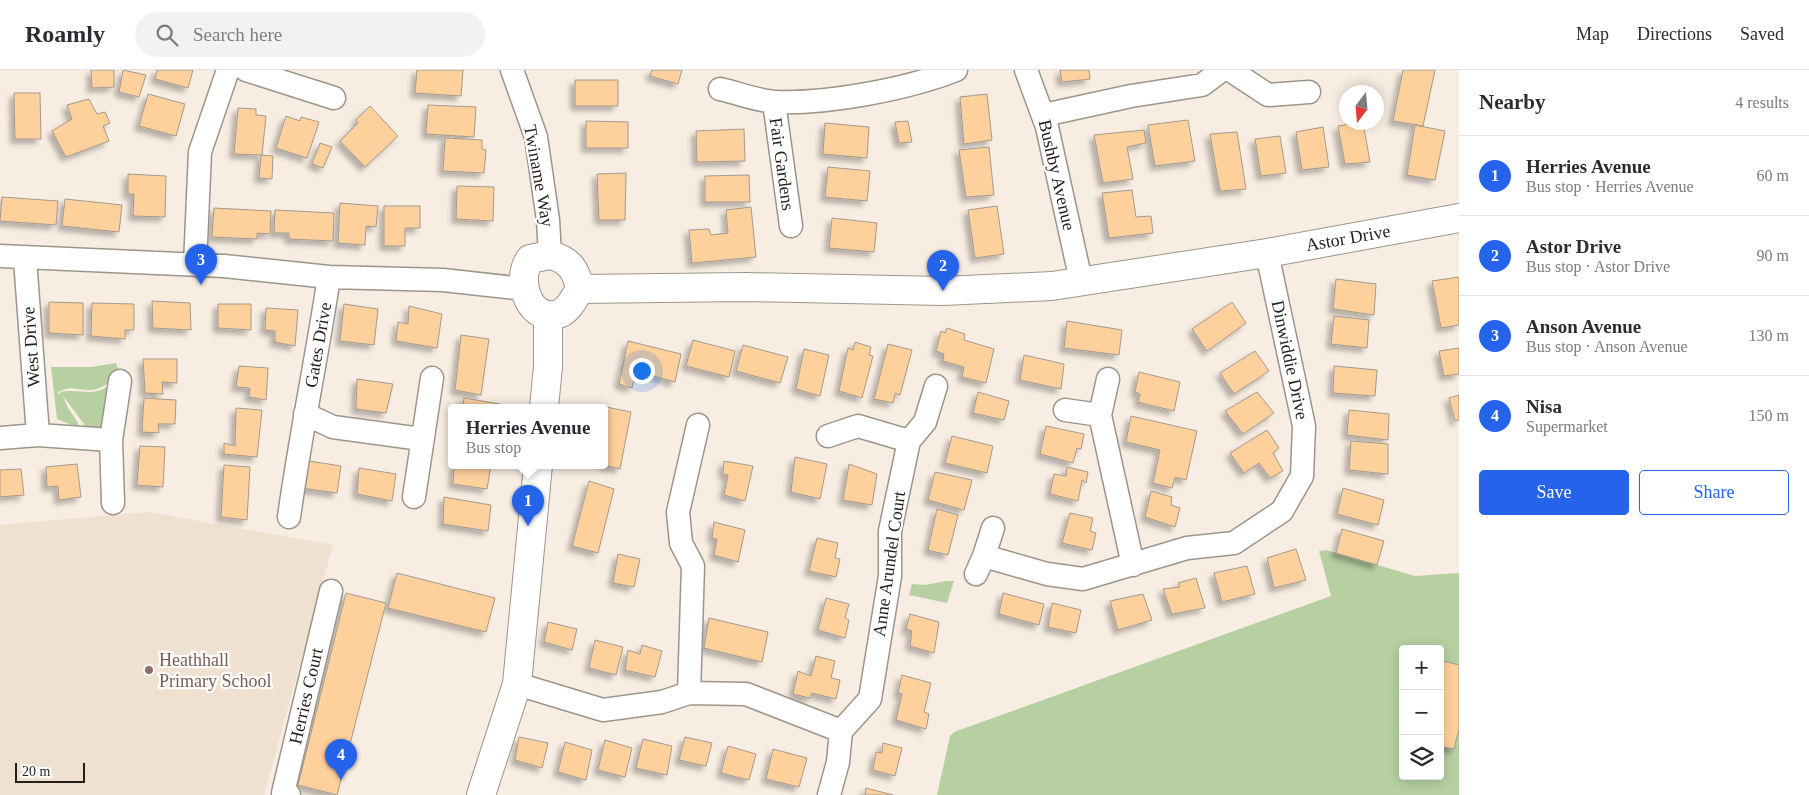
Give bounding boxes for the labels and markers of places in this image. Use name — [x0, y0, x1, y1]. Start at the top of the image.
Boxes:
pin: 3 — [185, 244, 217, 285]
pin: 2 — [927, 250, 959, 291]
pin: 1 — [512, 485, 544, 526]
place label: Heathhall Primary School — [159, 650, 272, 691]
marker: Heathhall Primary School — [143, 664, 155, 676]
pin: 4 — [325, 739, 357, 780]

